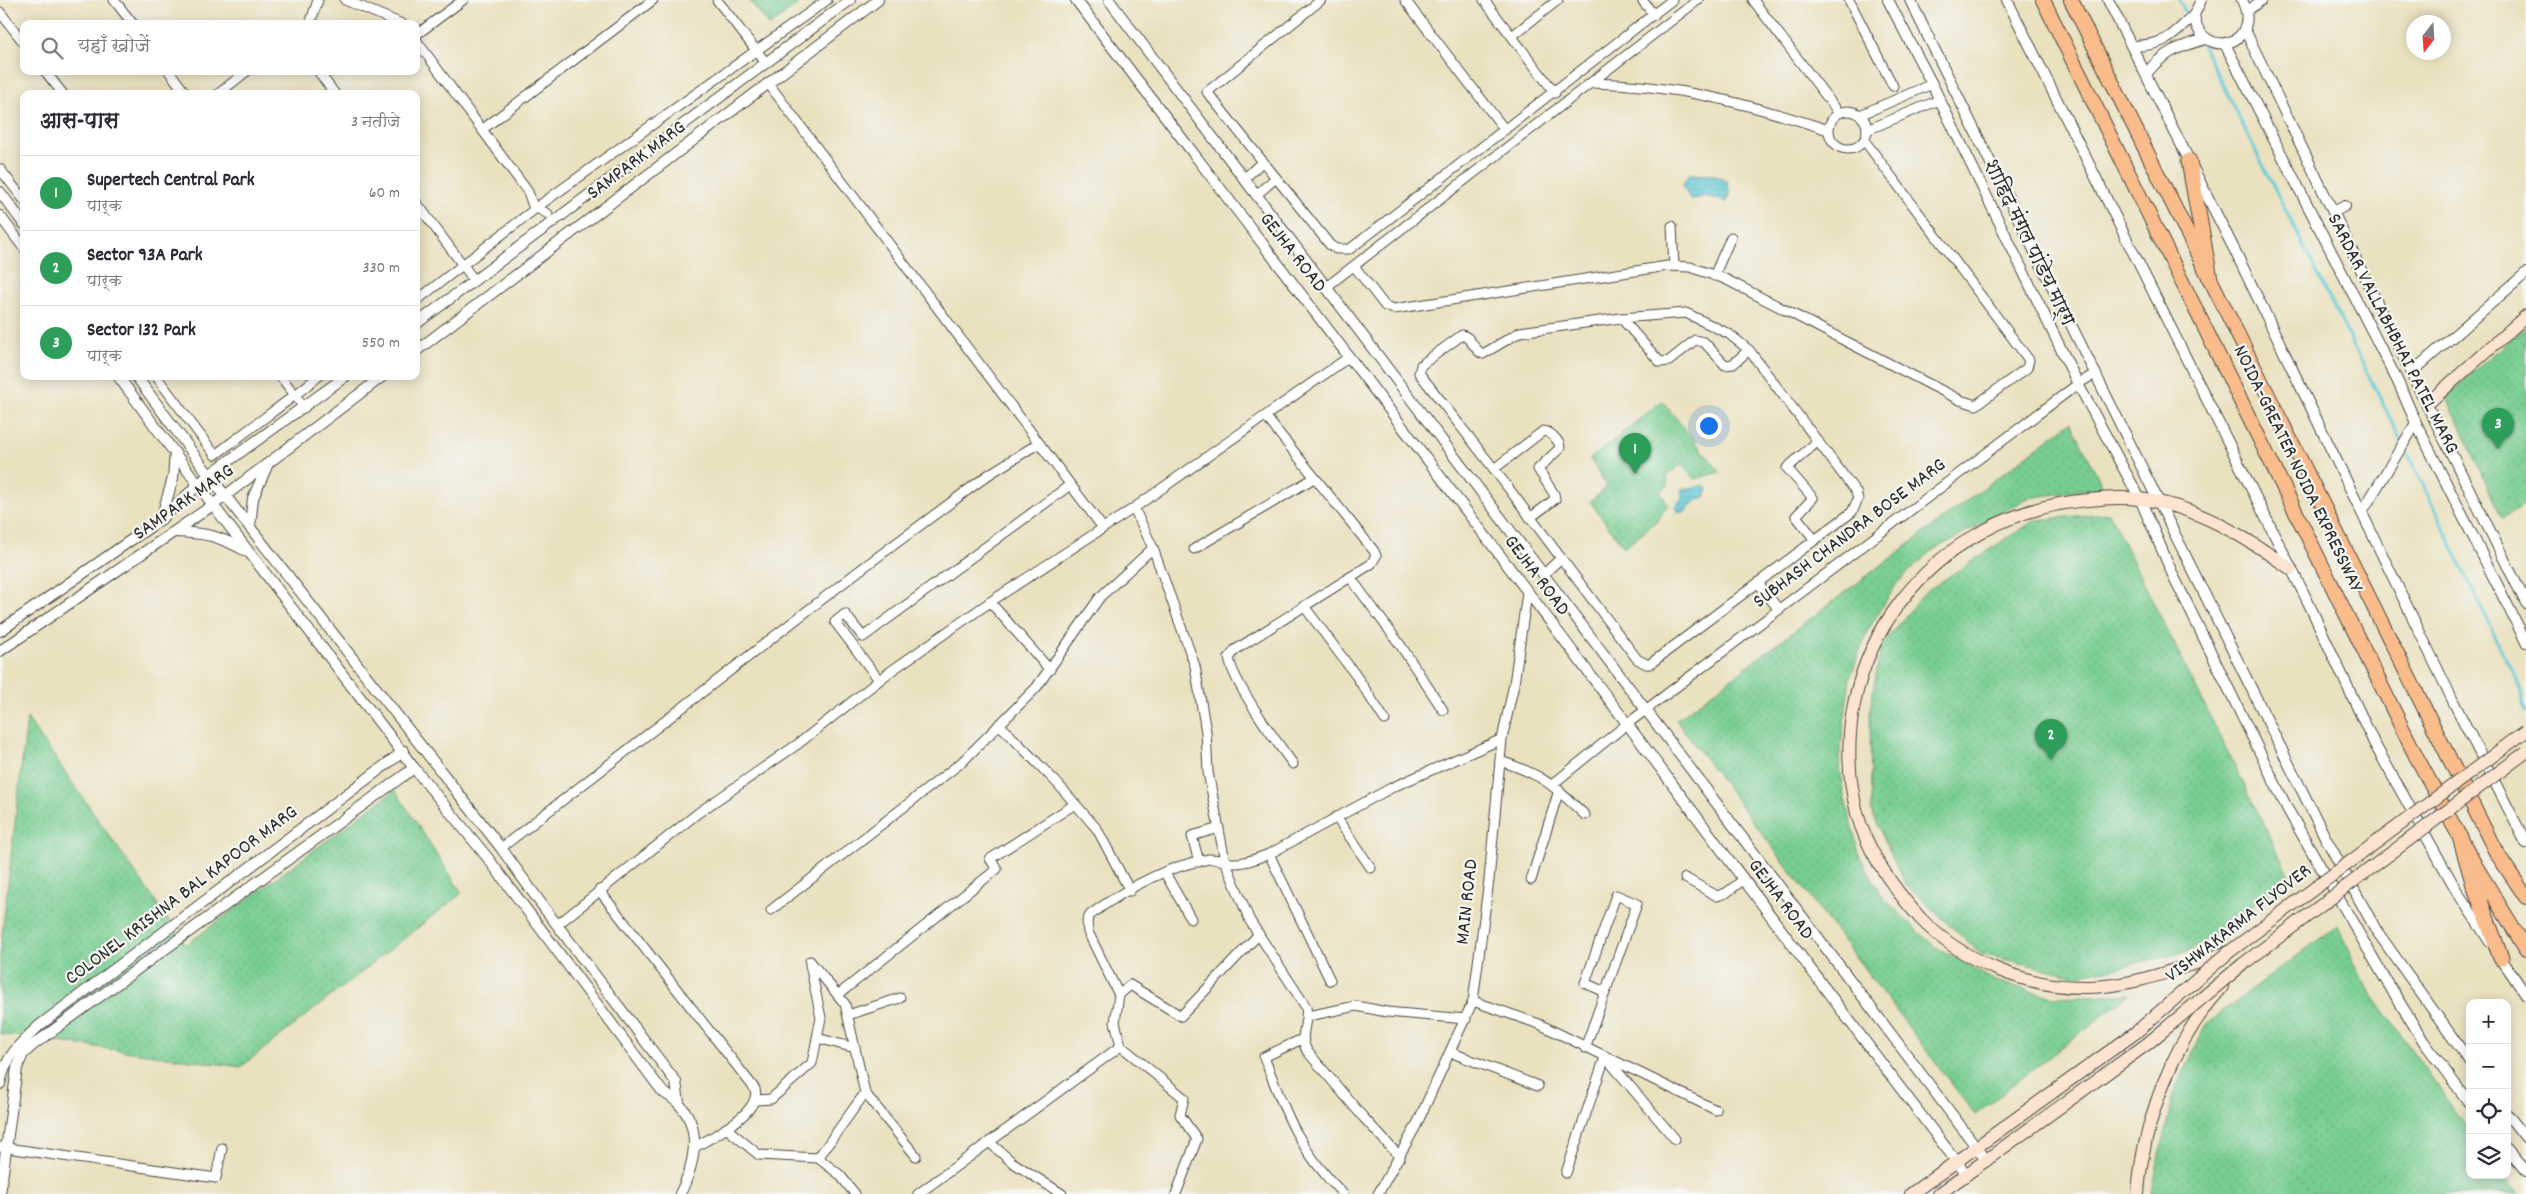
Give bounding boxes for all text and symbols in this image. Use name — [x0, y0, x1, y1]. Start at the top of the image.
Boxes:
north arrow — [2406, 15, 2451, 60]
search box — [20, 20, 420, 75]
icon: search — [38, 34, 66, 62]
text: यहाँ खोजें — [78, 34, 150, 61]
text: आस-पास — [40, 108, 119, 138]
text: 3 नतीजे — [351, 111, 400, 134]
street label: SAMPARK MARG — [582, 114, 692, 208]
street label: शाहिद मंगल पांडेय मार्ग — [1975, 155, 2082, 332]
text: Supertech Central Park — [87, 168, 255, 195]
text: 1 — [54, 182, 58, 205]
text: 60 m — [369, 182, 400, 205]
text: पार्क — [87, 195, 122, 218]
street label: GEJHA ROAD — [1252, 207, 1332, 299]
street label: SARDAR VALLABHBHAI PATEL MARG — [2319, 209, 2465, 459]
text: Sector 93A Park — [87, 243, 202, 270]
text: 2 — [53, 257, 60, 280]
text: 330 m — [362, 257, 400, 280]
text: पार्क — [87, 270, 122, 293]
text: Sector 132 Park — [87, 318, 196, 345]
text: 3 — [52, 332, 60, 355]
text: 550 m — [362, 332, 400, 355]
street label: NOIDA-GREATER NOIDA EXPRESSWAY — [2225, 341, 2369, 598]
text: पार्क — [87, 345, 122, 368]
pin: 3 — [2482, 408, 2514, 449]
your location — [1696, 413, 1722, 439]
pin: 1 — [1619, 433, 1651, 474]
street label: SUBHASH CHANDRA BOSE MARG — [1748, 452, 1952, 616]
street label: SAMPARK MARG — [128, 458, 240, 548]
street label: GEJHA ROAD — [1496, 530, 1576, 622]
pin: 2 — [2035, 719, 2067, 760]
street label: COLONEL KRISHNA BAL KAPOOR MARG — [60, 799, 304, 993]
street label: GEJHA ROAD — [1740, 854, 1820, 946]
street label: MAIN ROAD — [1450, 858, 1486, 946]
street label: VISHWAKARMA FLYOVER — [2160, 858, 2318, 990]
map controls — [2466, 999, 2511, 1179]
button: + — [2466, 999, 2511, 1044]
button: − — [2466, 1044, 2511, 1089]
button: locate — [2466, 1089, 2511, 1134]
button: layers — [2466, 1134, 2511, 1179]

